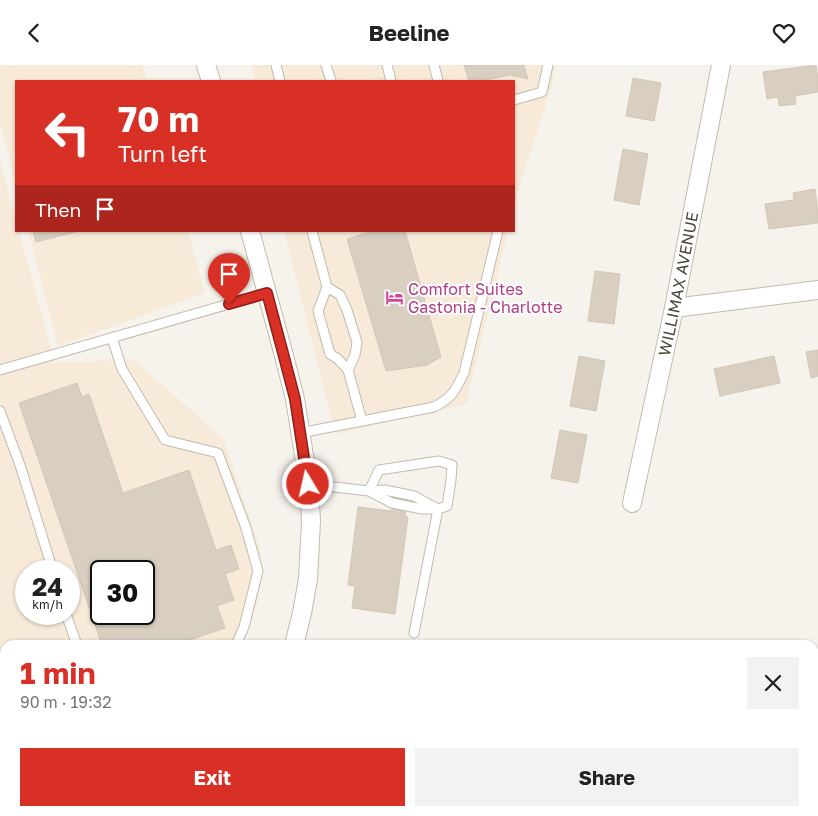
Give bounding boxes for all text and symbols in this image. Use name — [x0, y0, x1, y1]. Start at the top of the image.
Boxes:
icon: back — [20, 19, 48, 47]
text: Beeline — [368, 19, 450, 46]
icon: heart — [770, 19, 798, 47]
text: 70 m — [118, 98, 199, 140]
icon: left — [35, 100, 100, 165]
text: Turn left — [118, 140, 207, 167]
icon: arrive — [91, 195, 119, 223]
text: Then — [35, 198, 81, 221]
street label: WILLIMAX AVENUE — [654, 210, 702, 358]
pin — [208, 253, 250, 304]
icon: arrive — [215, 260, 243, 288]
place label: Comfort Suites Gastonia - Charlotte — [408, 279, 563, 317]
hotel icon: Comfort Suites Gastonia - Charlotte — [384, 288, 404, 308]
position arrow — [281, 457, 333, 509]
speed limit sign: 30 — [90, 560, 155, 625]
text: 24 — [32, 571, 63, 602]
text: km/h — [32, 597, 63, 612]
text: 1 min — [20, 655, 96, 691]
button: close — [747, 657, 799, 709]
text: 90 m · 19:32 — [20, 692, 111, 712]
button: Exit — [20, 748, 405, 806]
button: Share — [415, 748, 799, 806]

